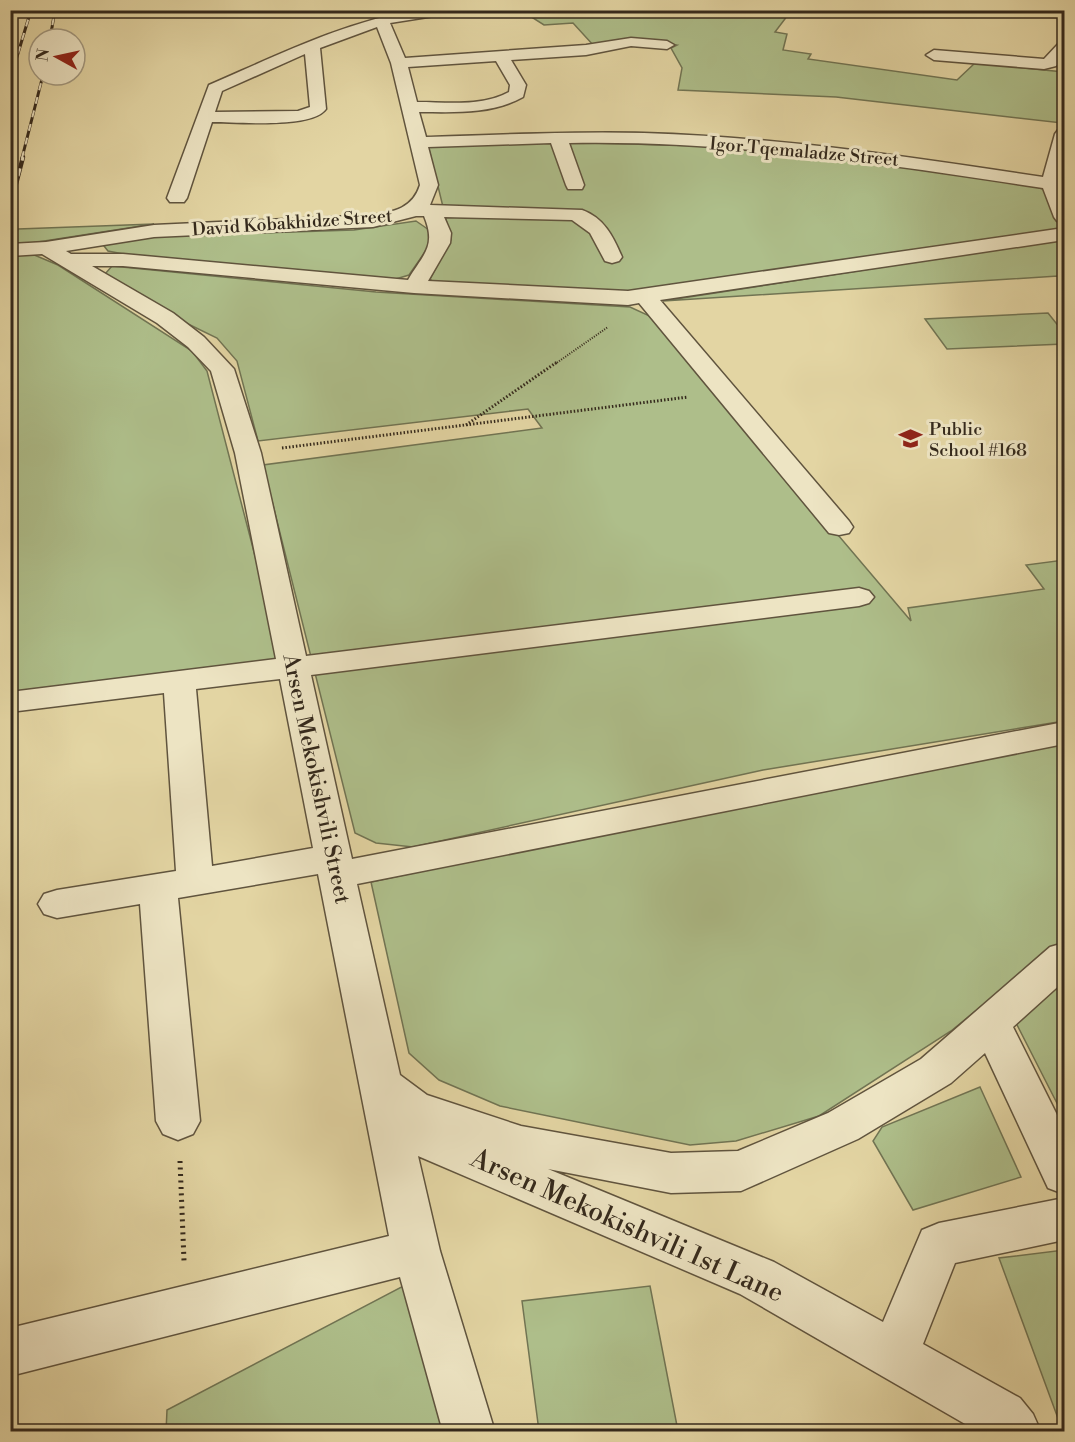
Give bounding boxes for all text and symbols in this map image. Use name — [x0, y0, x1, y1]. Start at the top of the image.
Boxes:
north arrow — [27, 27, 87, 87]
text: N — [32, 47, 54, 63]
street label: Igor Tqemaladze Street — [708, 132, 900, 172]
street label: David Kobakhidze Street — [191, 204, 394, 241]
place label: Public School #168 — [929, 418, 1027, 462]
school or university icon: Public School #168 — [898, 426, 924, 452]
street label: Arsen Mekokishvili Street — [276, 651, 356, 907]
street label: Arsen Mekokishvili 1st Lane — [464, 1141, 789, 1311]

